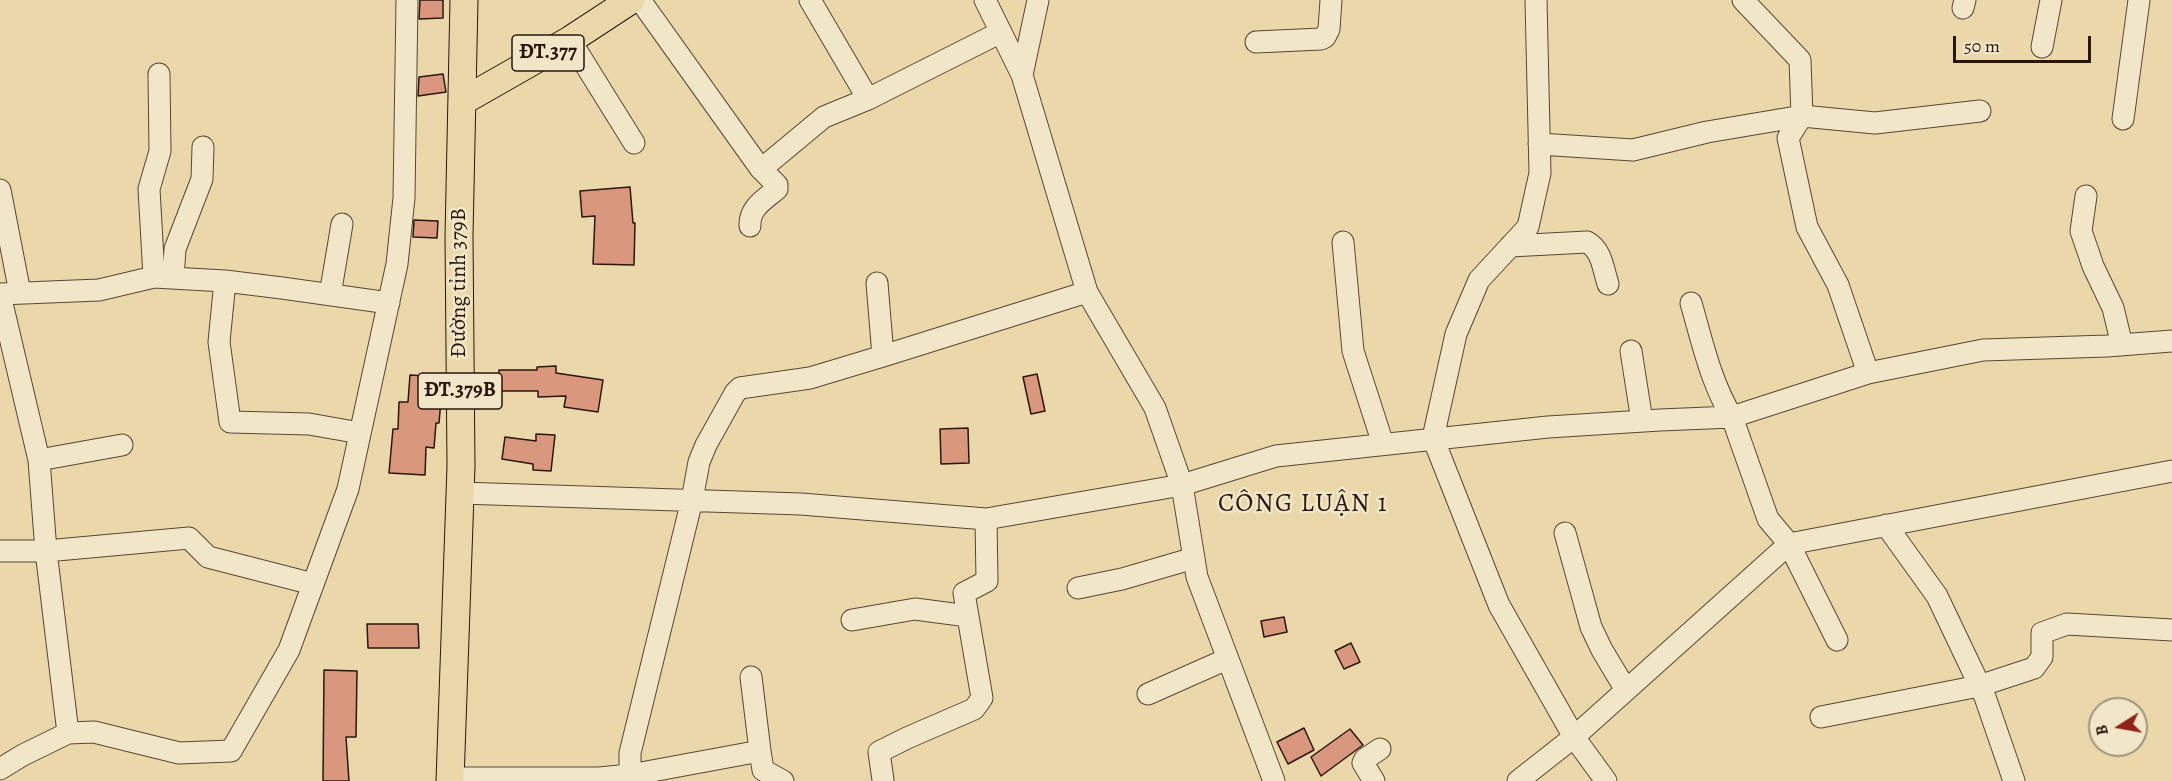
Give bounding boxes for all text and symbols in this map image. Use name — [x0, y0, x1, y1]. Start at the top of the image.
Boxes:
scale bar — [1956, 24, 2094, 62]
text: 50 m — [1964, 34, 2000, 58]
road number: ĐT.377 — [512, 35, 584, 71]
street label: Đường tỉnh 379B — [447, 208, 473, 358]
road number: ĐT.379B — [418, 373, 502, 409]
district label: CÔNG LUẬN 1 — [1218, 489, 1388, 521]
north arrow — [2088, 697, 2148, 757]
text: B — [2091, 723, 2114, 737]

